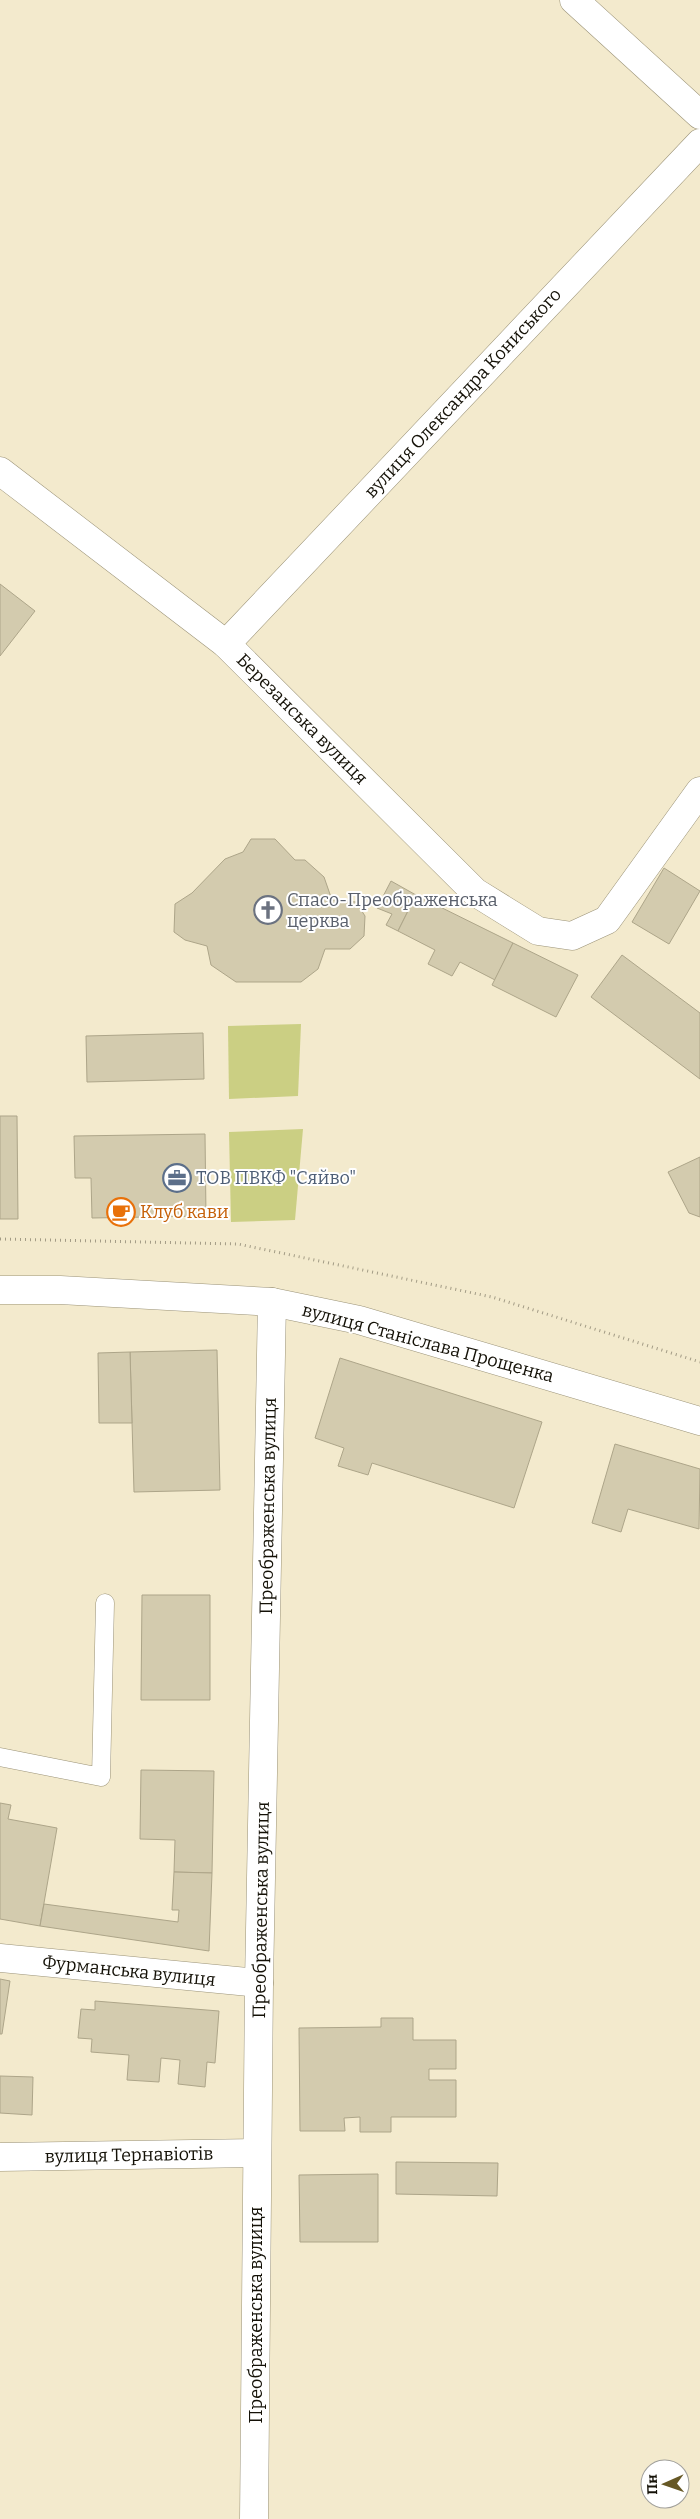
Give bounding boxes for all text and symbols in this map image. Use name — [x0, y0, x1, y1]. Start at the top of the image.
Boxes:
street label: вулиця Олександра Кониського — [360, 284, 566, 502]
street label: Березанська вулиця — [232, 649, 372, 789]
place label: Спасо-Преображенська церква — [287, 889, 498, 932]
church icon: Спасо-Преображенська церква — [253, 895, 283, 925]
office icon: ТОВ ПВКФ "Сяйво" — [162, 1163, 192, 1193]
place label: ТОВ ПВКФ "Сяйво" — [196, 1167, 356, 1189]
cafe icon: Клуб кави — [106, 1197, 136, 1227]
place label: Клуб кави — [140, 1201, 229, 1223]
street label: вулиця Станіслава Прощенка — [300, 1299, 556, 1387]
street label: Преображенська вулиця — [255, 1397, 281, 1615]
street label: Преображенська вулиця — [248, 1801, 274, 2019]
street label: Фурманська вулиця — [41, 1951, 217, 1991]
street label: вулиця Тернавіотів — [44, 2143, 214, 2167]
street label: Преображенська вулиця — [245, 2206, 267, 2424]
north arrow — [640, 2459, 690, 2509]
text: Пн — [644, 2474, 661, 2495]

